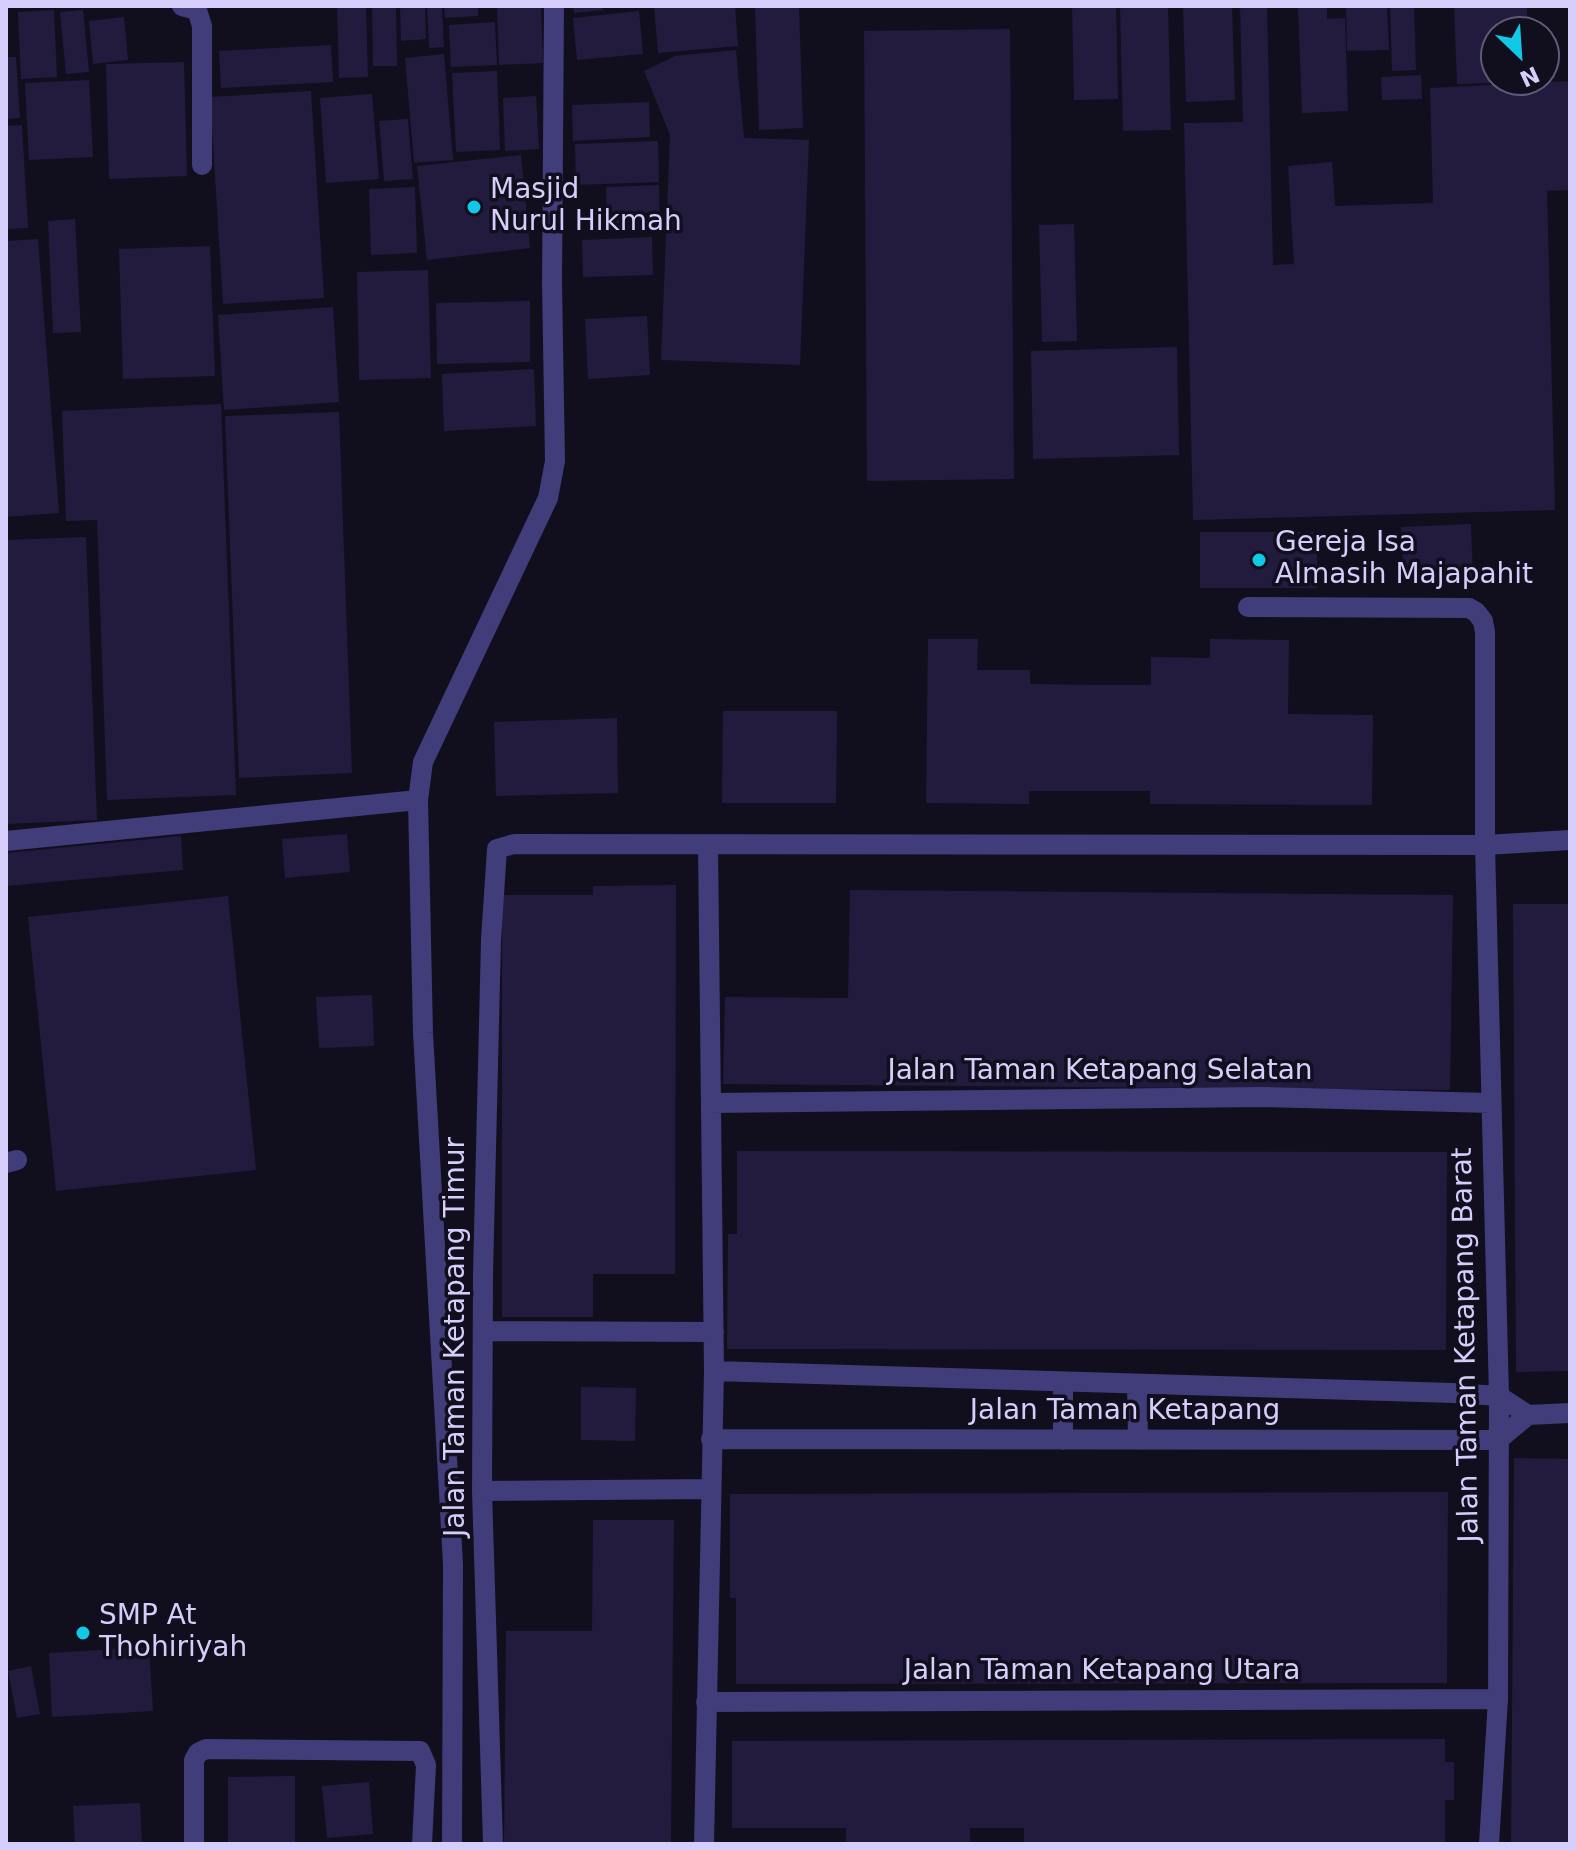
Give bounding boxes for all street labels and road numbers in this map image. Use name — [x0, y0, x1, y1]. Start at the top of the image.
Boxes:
street label: Jalan Taman Ketapang Selatan — [887, 1055, 1313, 1089]
street label: Jalan Taman Ketapang Timur — [440, 1137, 474, 1537]
street label: Jalan Taman Ketapang Barat — [1447, 1147, 1487, 1543]
street label: Jalan Taman Ketapang — [970, 1395, 1280, 1429]
street label: Jalan Taman Ketapang Utara — [904, 1655, 1300, 1689]

